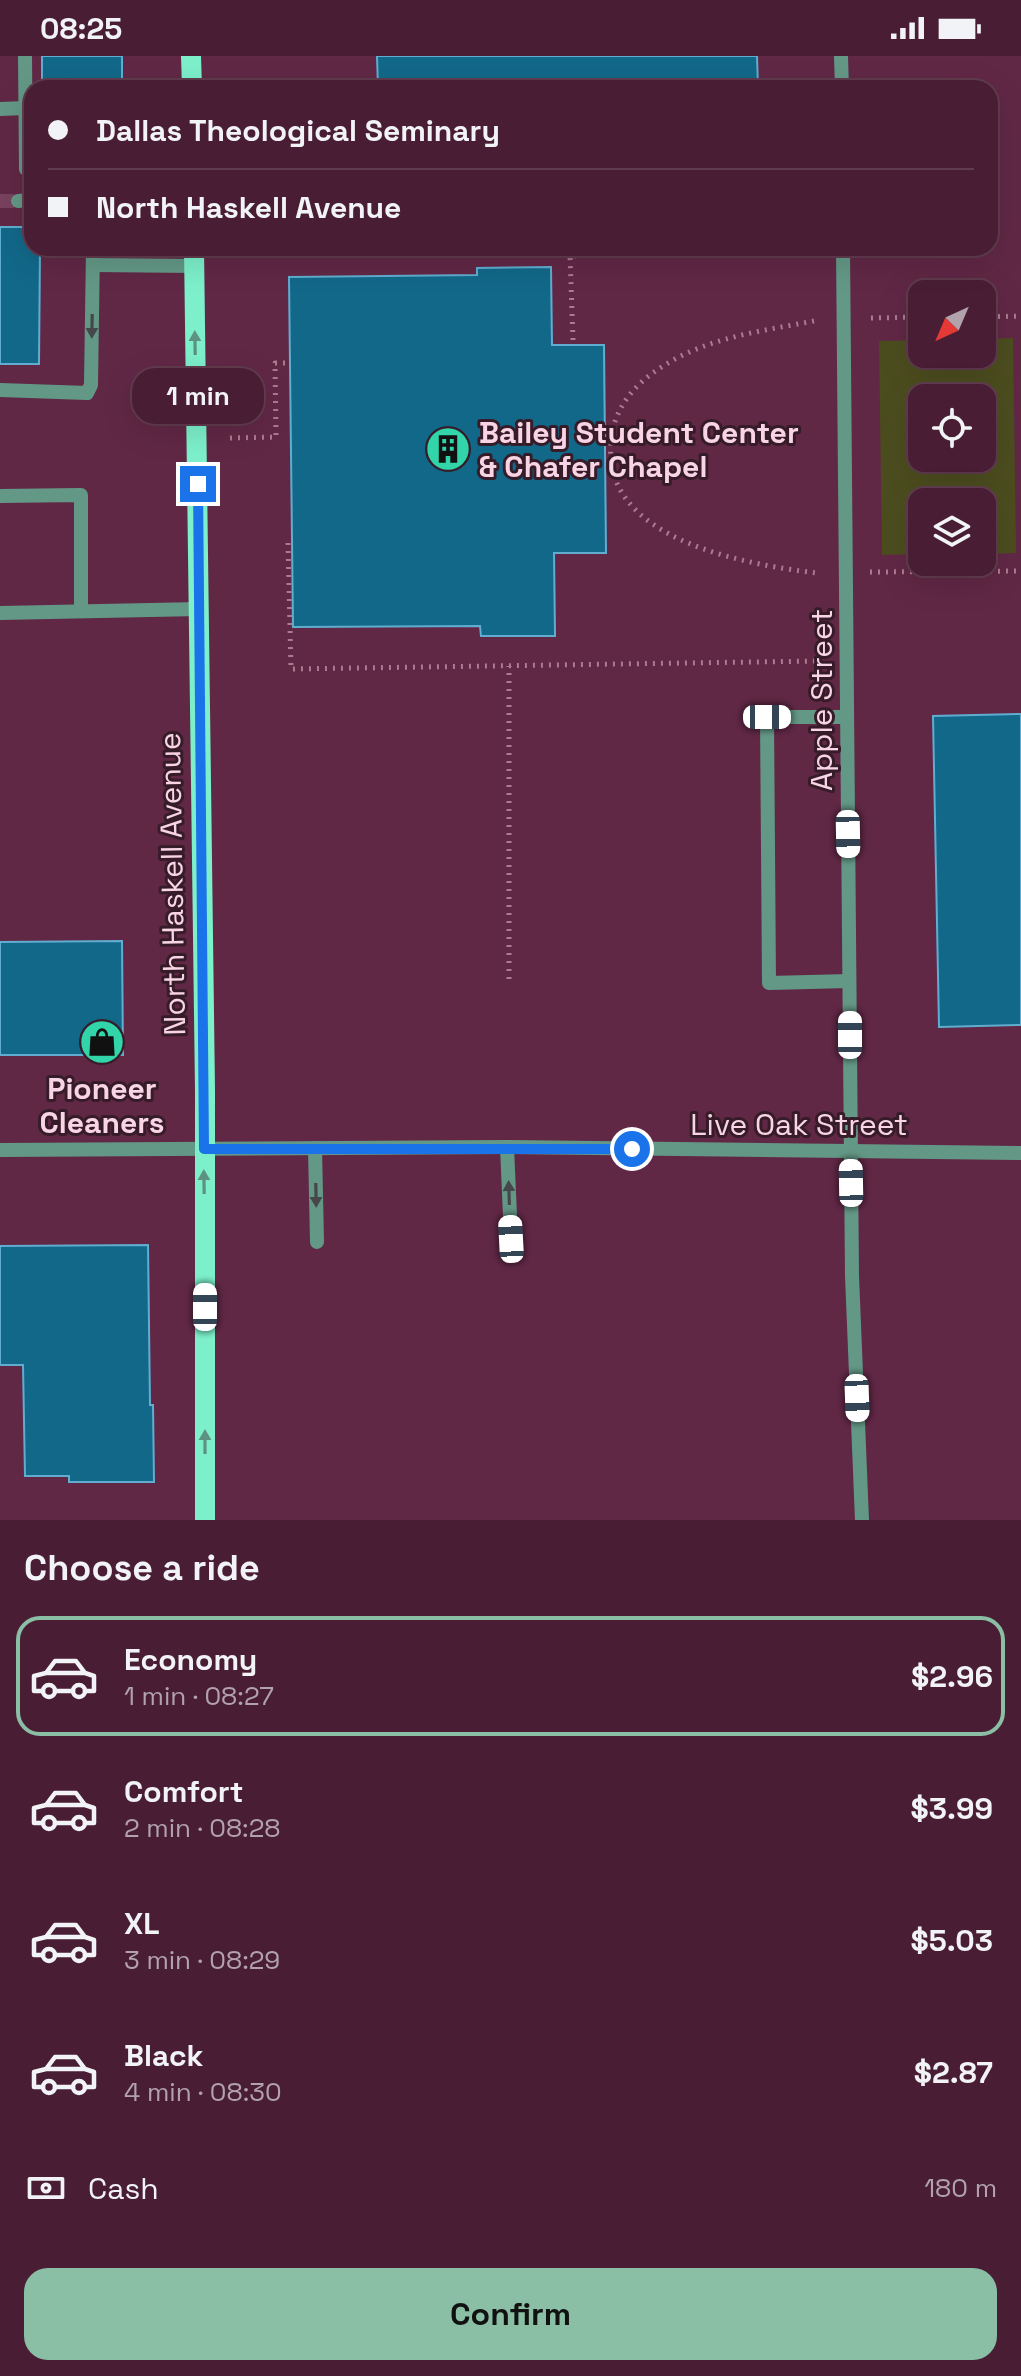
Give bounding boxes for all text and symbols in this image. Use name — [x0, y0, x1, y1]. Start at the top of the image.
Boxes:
text: 08:25 — [40, 9, 122, 48]
text: Dallas Theological Seminary — [96, 111, 500, 150]
text: North Haskell Avenue — [96, 188, 401, 227]
north arrow — [908, 280, 996, 368]
map controls — [908, 280, 996, 576]
one-way arrow — [86, 314, 98, 339]
one-way arrow — [189, 330, 202, 355]
callout: 1 min — [132, 368, 264, 424]
text: 1 min — [166, 379, 230, 413]
button: locate — [908, 384, 996, 472]
place label: Bailey Student Center & Chafer Chapel — [479, 413, 799, 486]
building icon: Bailey Student Center & Chafer Chapel — [424, 425, 472, 473]
route end — [180, 466, 216, 502]
button: layers — [908, 488, 996, 576]
street label: Apple Street — [802, 609, 841, 791]
car — [743, 705, 791, 729]
street label: North Haskell Avenue — [150, 732, 194, 1036]
car — [836, 810, 860, 858]
car — [838, 1011, 862, 1059]
shop icon: Pioneer Cleaners — [78, 1018, 126, 1066]
place label: Pioneer Cleaners — [40, 1069, 164, 1142]
street label: Live Oak Street — [690, 1105, 908, 1144]
route start — [614, 1131, 650, 1167]
car — [839, 1159, 863, 1207]
one-way arrow — [198, 1169, 211, 1194]
one-way arrow — [503, 1180, 516, 1205]
one-way arrow — [310, 1183, 322, 1208]
car — [498, 1214, 524, 1264]
car — [193, 1283, 217, 1331]
car — [844, 1374, 870, 1422]
one-way arrow — [199, 1429, 211, 1454]
text: Choose a ride — [24, 1545, 260, 1591]
icon: car — [28, 1640, 100, 1712]
text: Economy — [124, 1640, 257, 1679]
text: $2.96 — [911, 1657, 993, 1696]
text: 1 min · 08:27 — [124, 1679, 274, 1713]
icon: car — [28, 1772, 100, 1844]
text: Comfort — [124, 1772, 243, 1811]
text: $3.99 — [911, 1789, 993, 1828]
text: 2 min · 08:28 — [124, 1811, 281, 1845]
icon: car — [28, 1904, 100, 1976]
text: XL — [124, 1904, 160, 1943]
text: $5.03 — [911, 1921, 993, 1960]
text: 3 min · 08:29 — [124, 1943, 280, 1977]
icon: car — [28, 2036, 100, 2108]
text: Black — [124, 2036, 203, 2075]
text: $2.87 — [914, 2053, 993, 2092]
text: 4 min · 08:30 — [124, 2075, 282, 2109]
icon: cash — [24, 2166, 68, 2210]
text: Cash — [88, 2169, 159, 2208]
text: 180 m — [924, 2171, 997, 2205]
button: Confirm — [24, 2268, 997, 2360]

